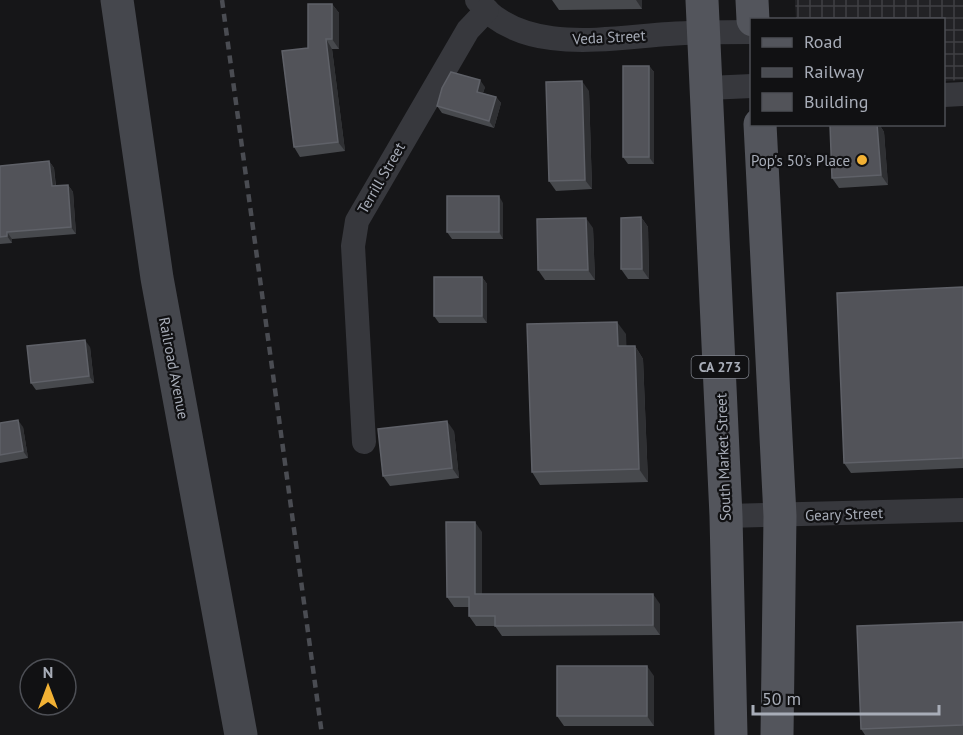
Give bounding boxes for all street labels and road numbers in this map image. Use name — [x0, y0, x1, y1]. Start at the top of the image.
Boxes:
street label: Veda Street — [571, 26, 646, 48]
street label: Terrill Street — [353, 139, 409, 217]
street label: Railroad Avenue — [155, 315, 193, 421]
road number: CA 273 — [692, 356, 748, 378]
street label: South Market Street — [711, 393, 735, 521]
street label: Geary Street — [805, 503, 883, 525]

